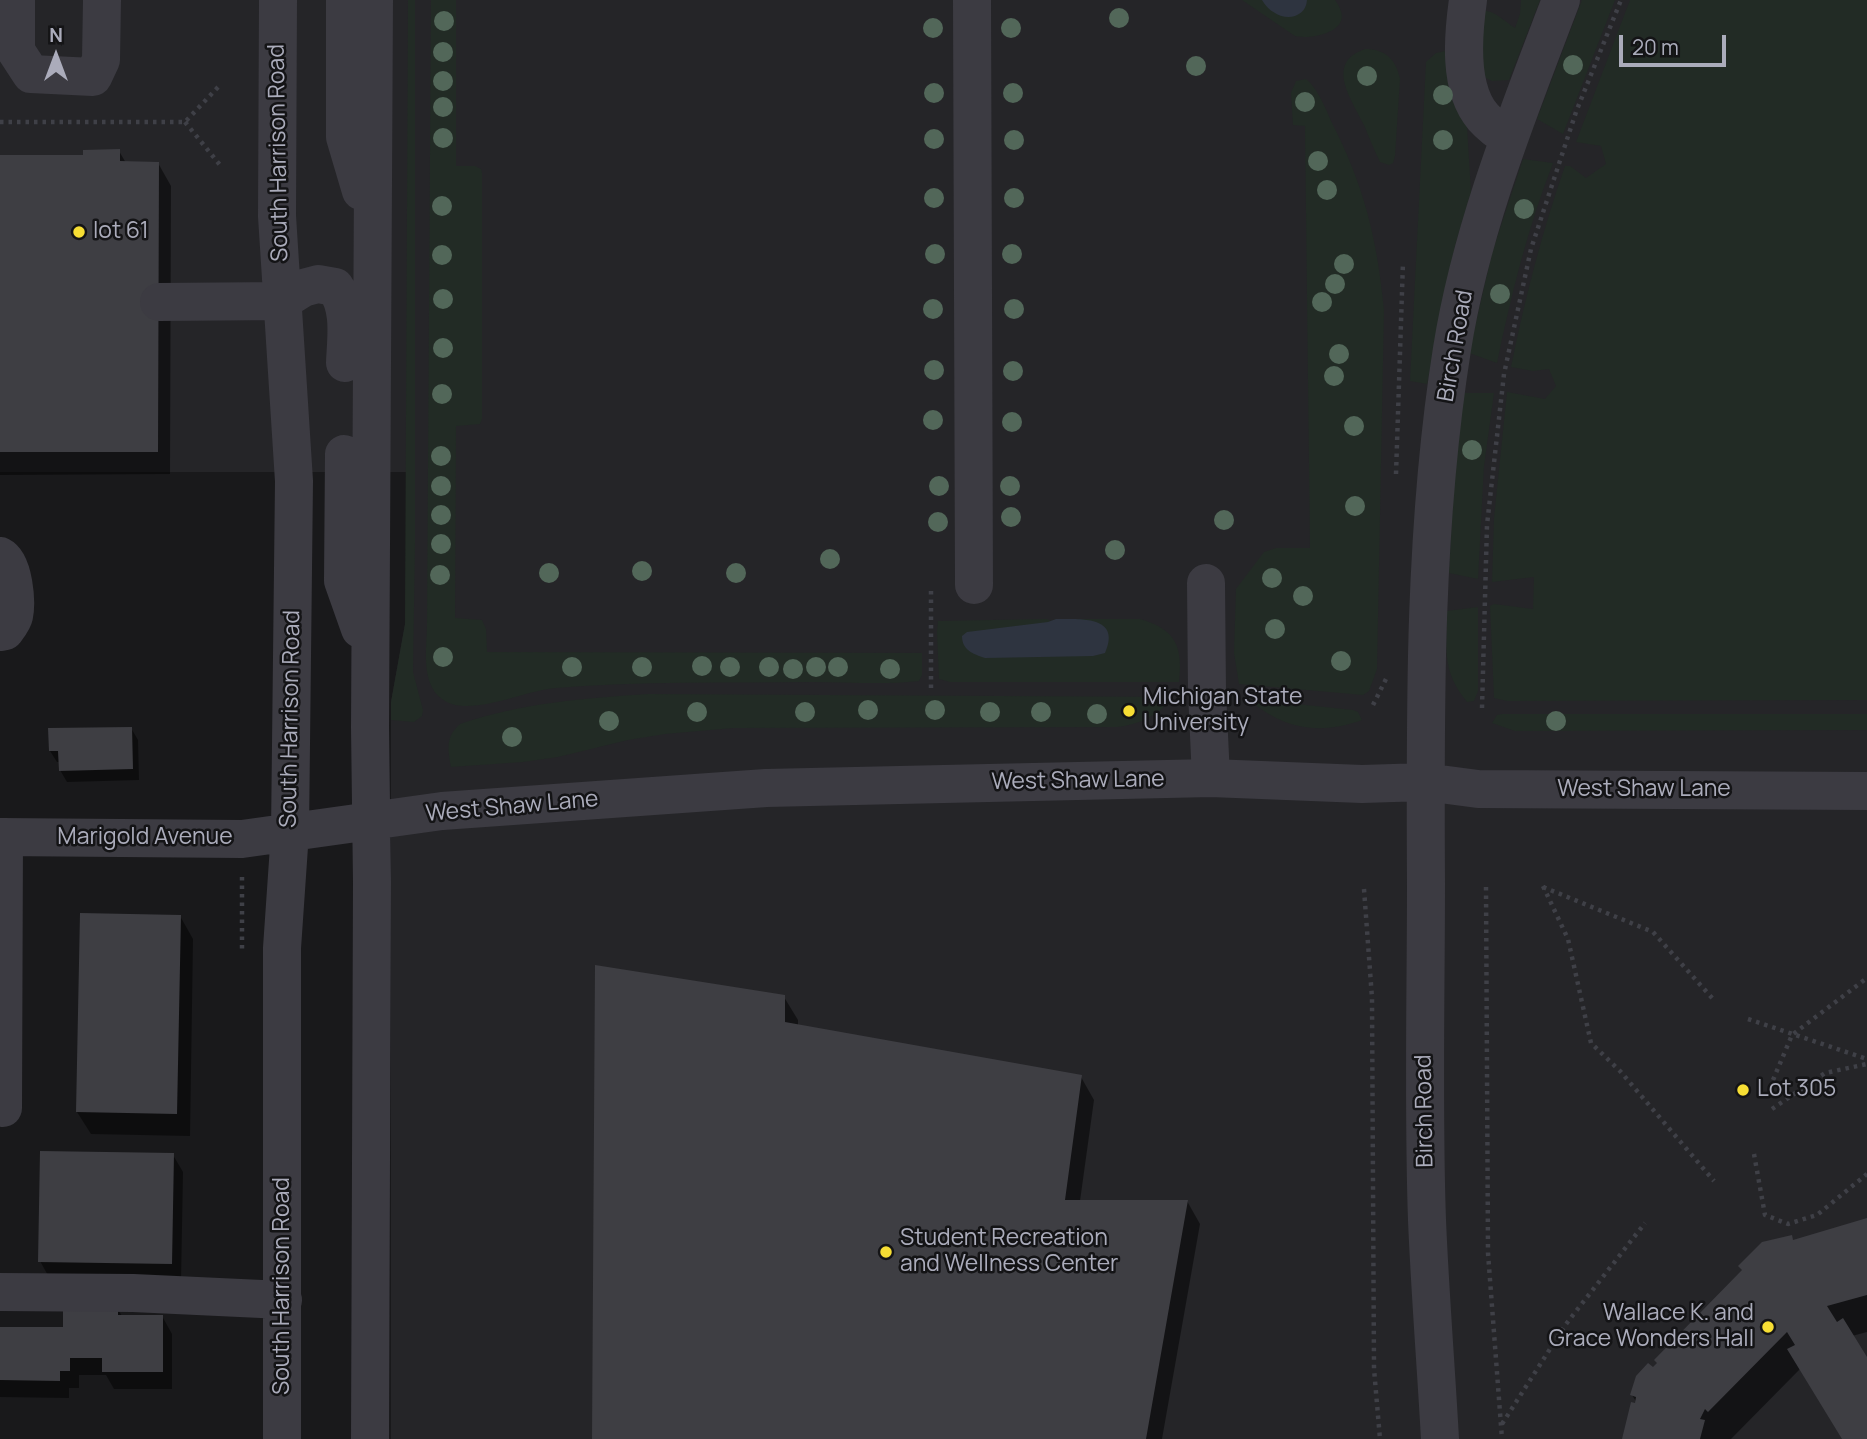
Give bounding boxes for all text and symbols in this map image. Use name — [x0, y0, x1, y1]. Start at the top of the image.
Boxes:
north arrow — [21, 21, 91, 91]
scale bar — [1622, 21, 1729, 65]
text: N — [49, 22, 63, 48]
text: 20 m — [1632, 33, 1679, 61]
street label: South Harrison Road — [263, 44, 295, 262]
place label: lot 61 — [93, 218, 149, 246]
marker: lot 61 — [71, 224, 87, 240]
street label: Birch Road — [1433, 288, 1479, 404]
street label: South Harrison Road — [275, 610, 307, 828]
place label: Michigan State University — [1143, 684, 1302, 738]
marker: Michigan State University — [1121, 703, 1137, 719]
street label: West Shaw Lane — [991, 766, 1165, 796]
street label: West Shaw Lane — [1557, 776, 1731, 804]
street label: West Shaw Lane — [424, 786, 600, 828]
street label: Marigold Avenue — [57, 824, 233, 852]
street label: Birch Road — [1410, 1054, 1440, 1168]
place label: Lot 305 — [1757, 1076, 1836, 1104]
marker: Lot 305 — [1735, 1082, 1751, 1098]
street label: South Harrison Road — [269, 1177, 297, 1395]
place label: Student Recreation and Wellness Center — [900, 1225, 1118, 1279]
marker: Student Recreation and Wellness Center — [878, 1244, 894, 1260]
place label: Wallace K. and Grace Wonders Hall — [1549, 1300, 1754, 1354]
marker: Wallace K. and Grace Wonders Hall — [1760, 1319, 1776, 1335]

